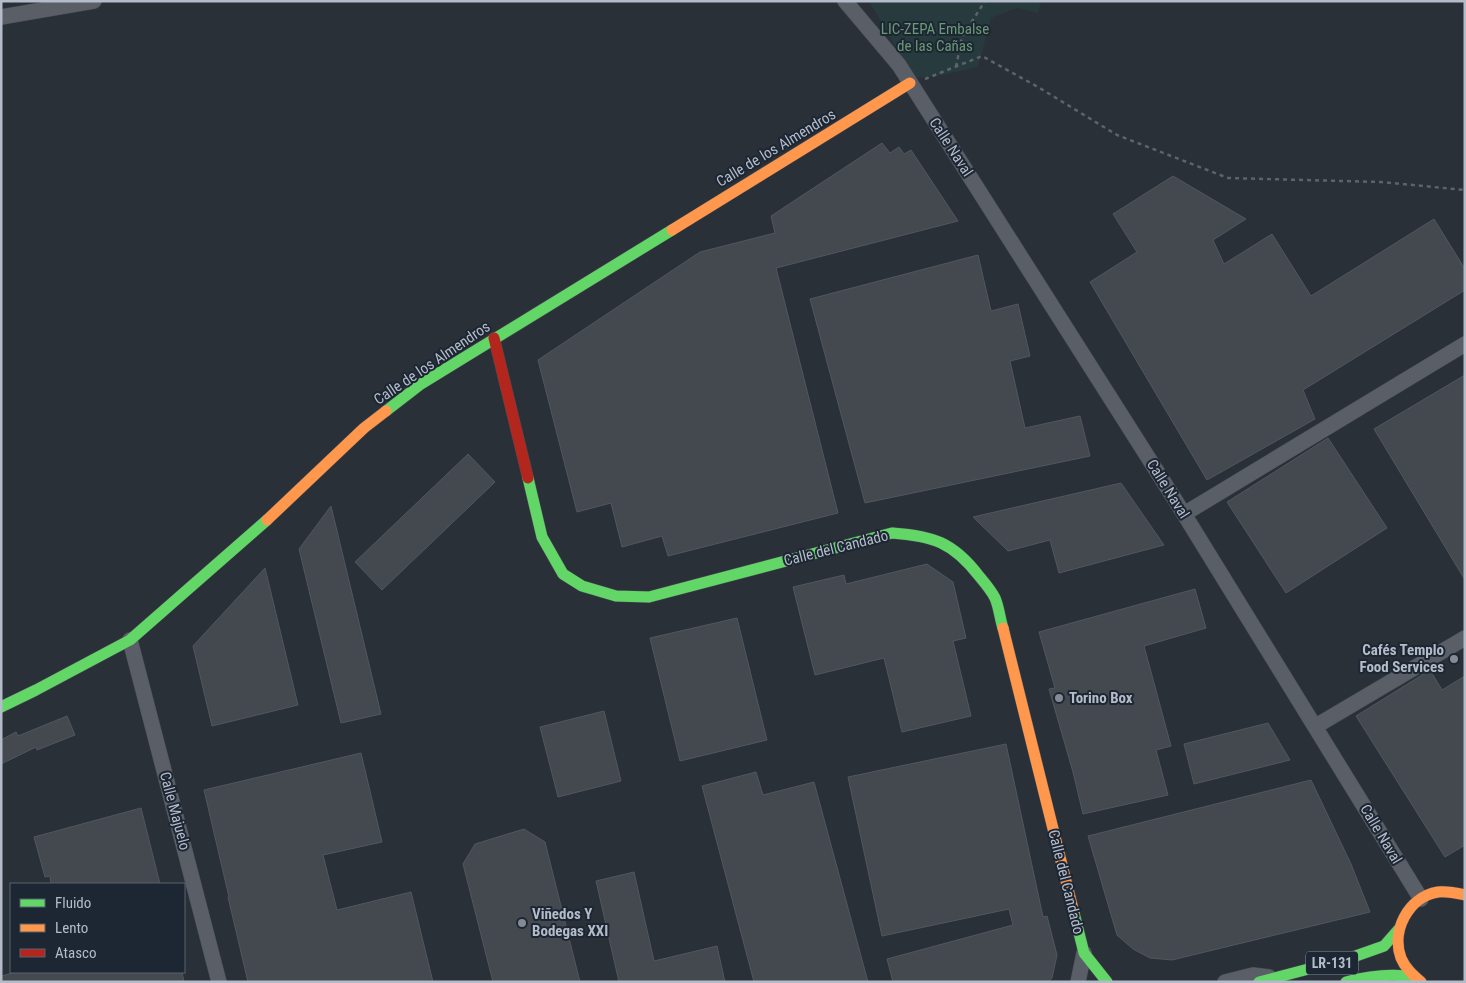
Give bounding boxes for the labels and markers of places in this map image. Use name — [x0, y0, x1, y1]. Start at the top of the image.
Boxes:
place label: Cafés Templo Food Services — [1359, 641, 1444, 676]
marker: Cafés Templo Food Services — [1448, 653, 1460, 665]
place label: Torino Box — [1069, 689, 1133, 707]
marker: Torino Box — [1053, 692, 1065, 704]
place label: Viñedos Y Bodegas XXI — [532, 905, 608, 940]
marker: Viñedos Y Bodegas XXI — [516, 917, 528, 929]

